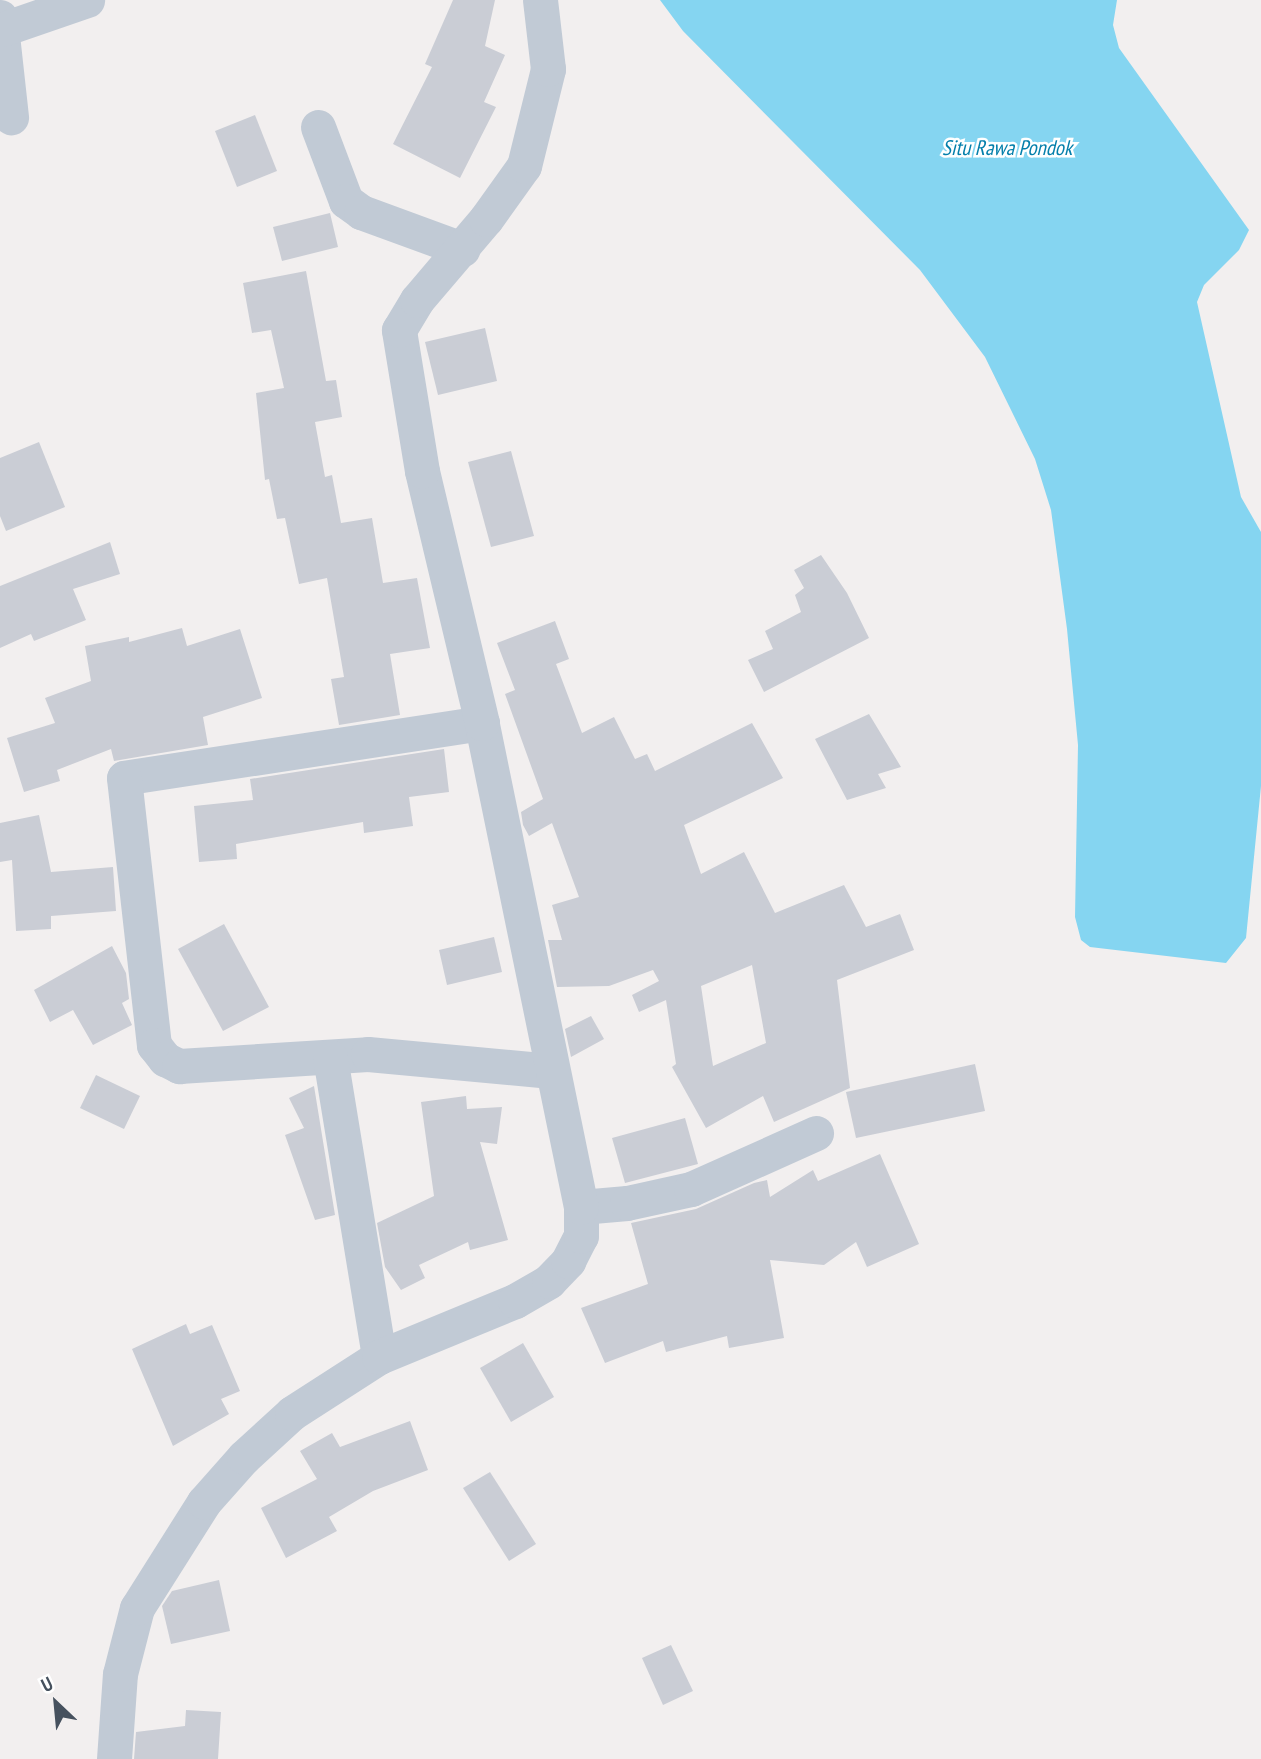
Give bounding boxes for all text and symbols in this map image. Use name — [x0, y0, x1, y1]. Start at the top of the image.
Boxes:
water label: Situ Rawa Pondok — [942, 135, 1072, 161]
north arrow — [21, 1668, 91, 1738]
text: U — [37, 1671, 56, 1697]

